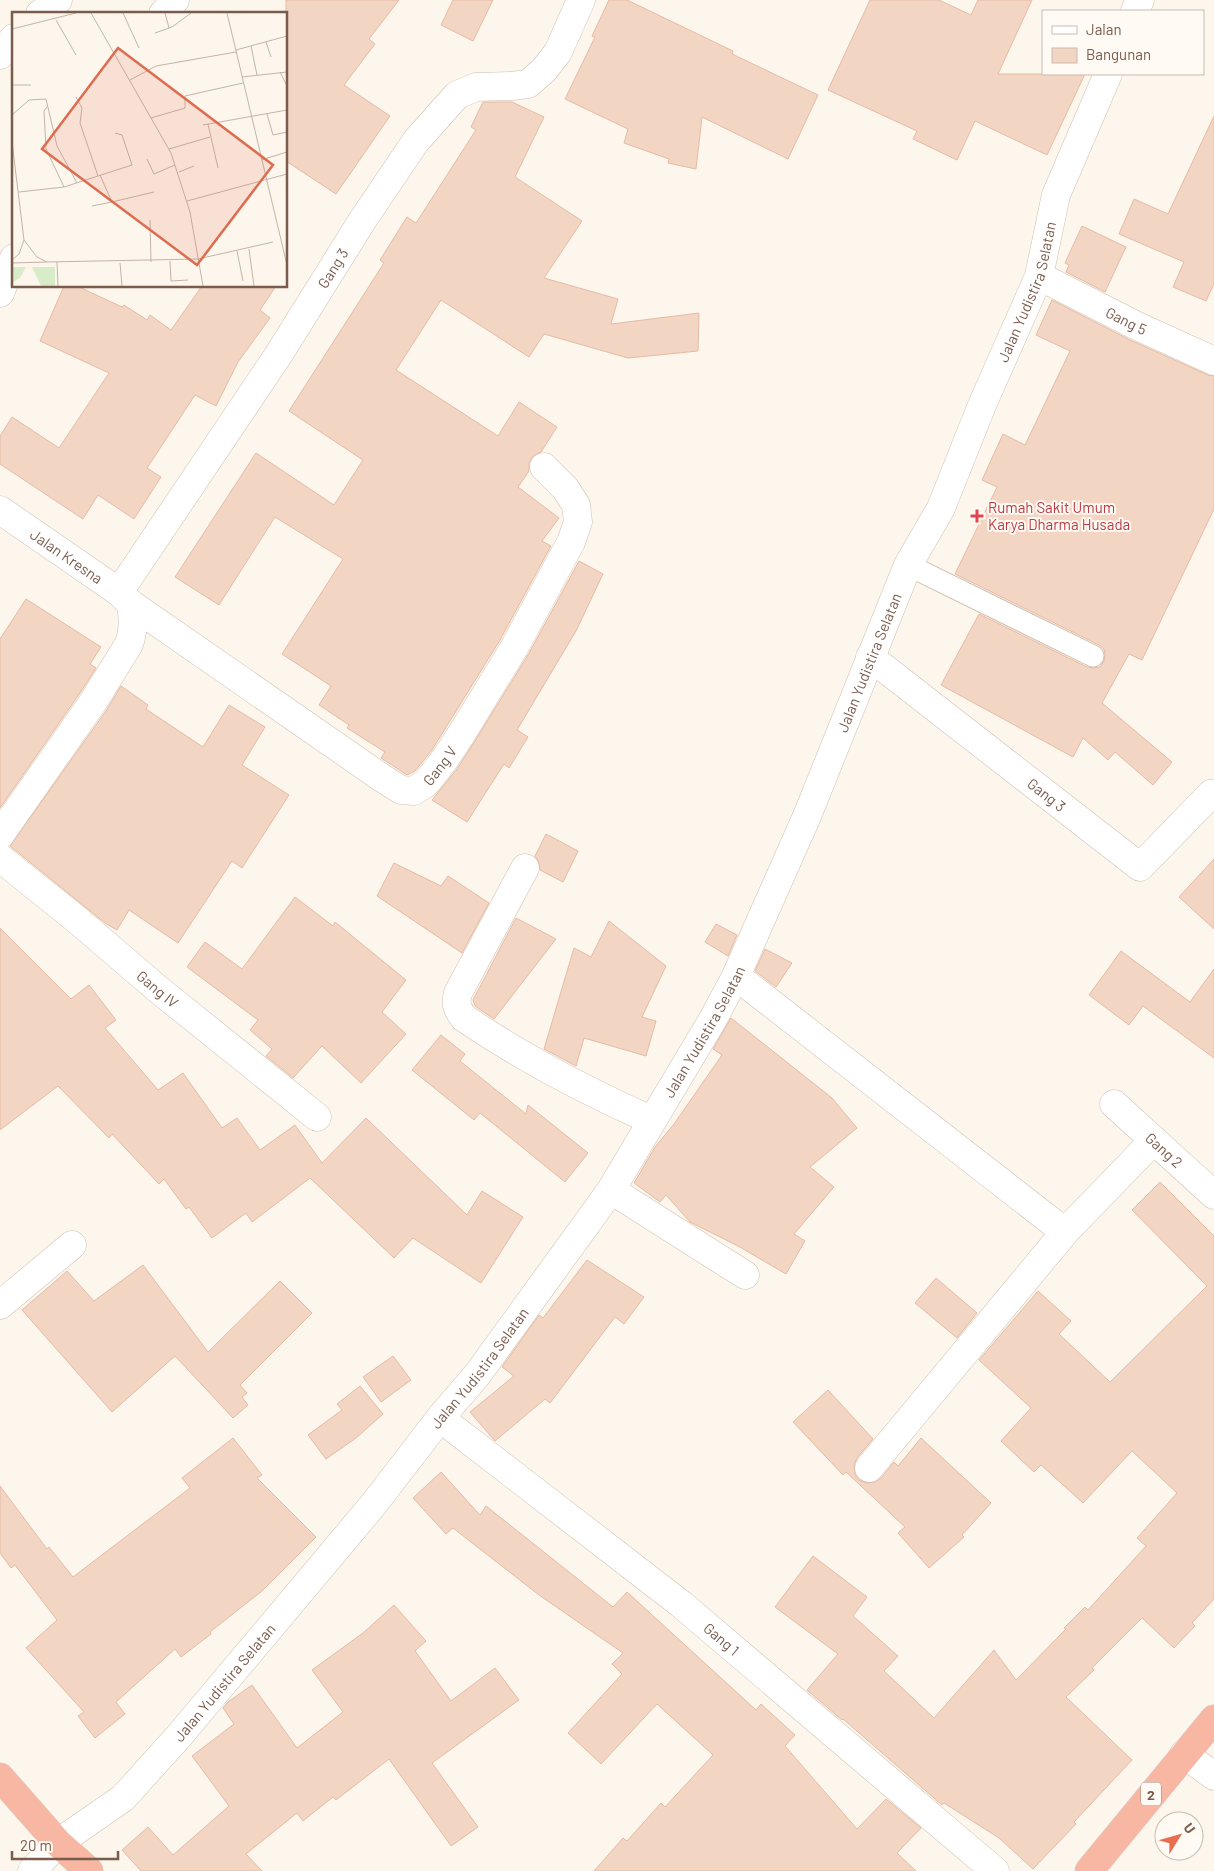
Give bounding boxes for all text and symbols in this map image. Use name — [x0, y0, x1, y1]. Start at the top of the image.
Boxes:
legend — [1042, 10, 1204, 75]
inset map — [12, 12, 288, 288]
text: Jalan — [1086, 20, 1122, 38]
text: Bangunan — [1086, 45, 1151, 63]
street label: Jalan Yudistira Selatan — [993, 220, 1059, 365]
street label: Gang 3 — [313, 245, 352, 291]
street label: Gang 5 — [1103, 303, 1150, 338]
place label: Rumah Sakit Umum Karya Dharma Husada — [988, 498, 1130, 533]
marker: Rumah Sakit Umum Karya Dharma Husada — [970, 509, 984, 523]
street label: Jalan Kresna — [27, 525, 106, 587]
street label: Jalan Yudistira Selatan — [833, 590, 905, 735]
street label: Gang V — [419, 742, 460, 789]
street label: Gang 3 — [1024, 774, 1070, 815]
street label: Jalan Yudistira Selatan — [659, 963, 748, 1101]
street label: Gang IV — [133, 966, 182, 1011]
street label: Gang 2 — [1142, 1128, 1187, 1171]
street label: Jalan Yudistira Selatan — [426, 1304, 532, 1432]
street label: Gang 1 — [700, 1619, 743, 1659]
street label: Jalan Yudistira Selatan — [170, 1620, 279, 1745]
road number: 2 — [1141, 1782, 1161, 1806]
north arrow — [1154, 1811, 1204, 1861]
text: U — [1180, 1819, 1199, 1837]
scale bar — [12, 1828, 119, 1860]
text: 20 m — [20, 1836, 52, 1854]

